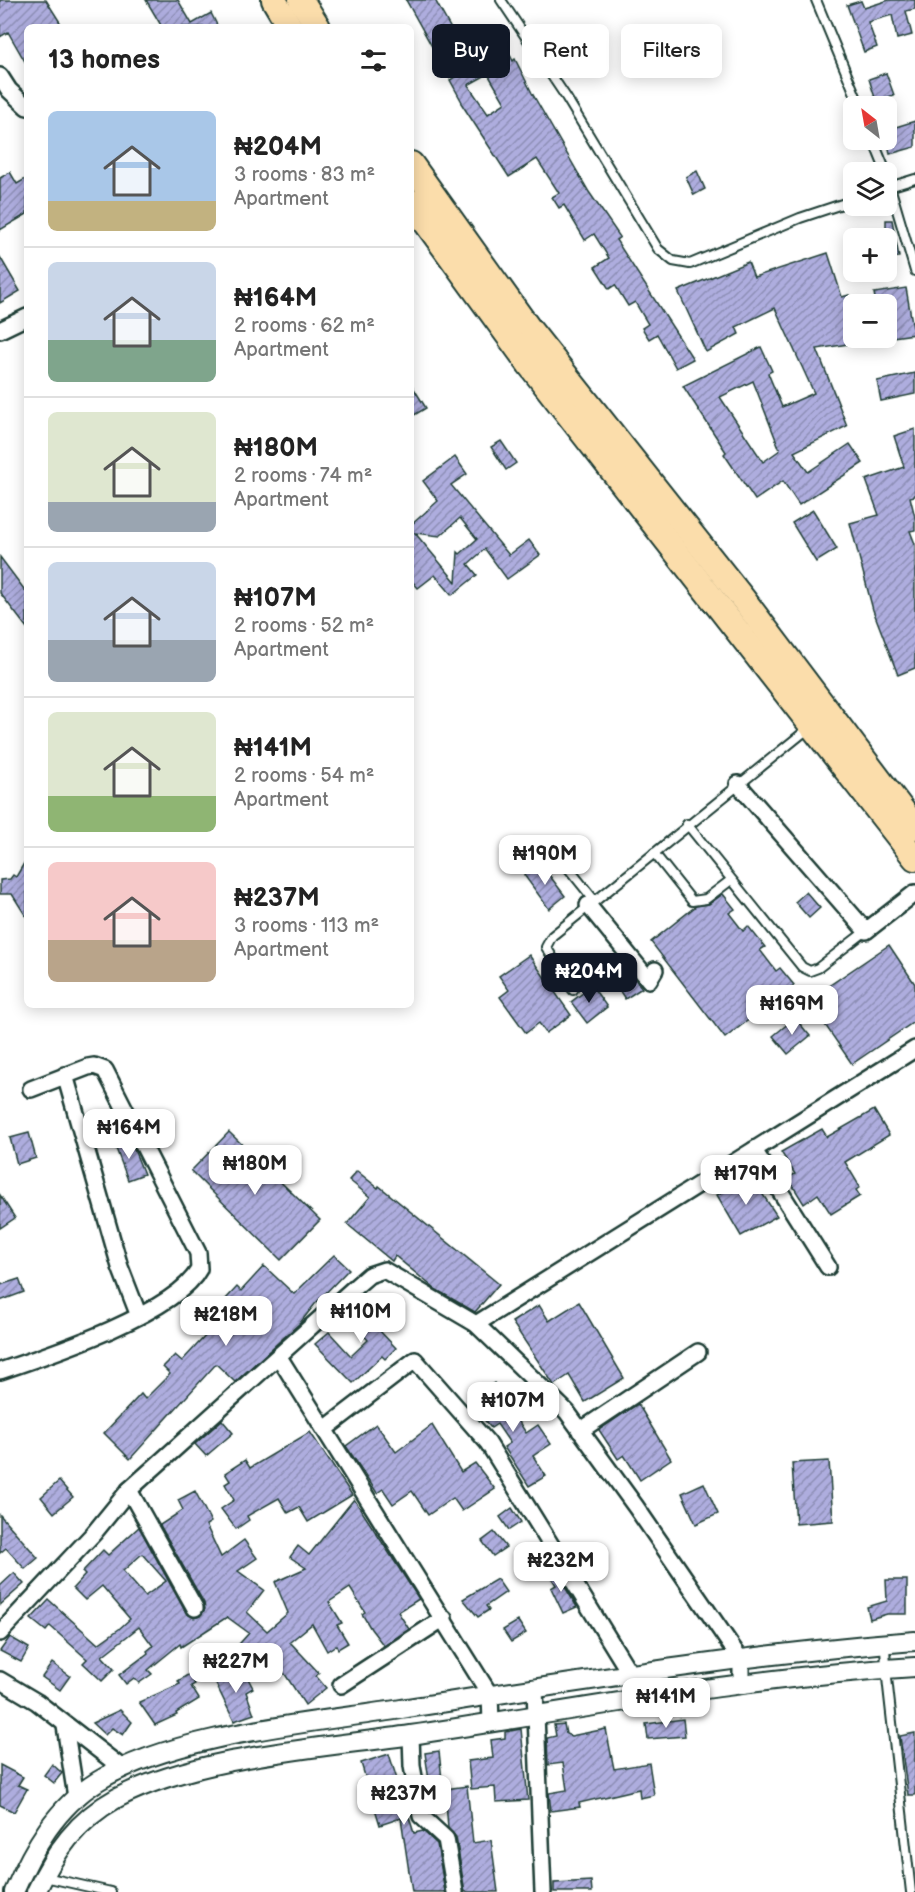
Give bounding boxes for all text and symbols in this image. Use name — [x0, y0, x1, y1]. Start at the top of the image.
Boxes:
chip: Buy — [432, 24, 510, 78]
chip: Rent — [522, 24, 609, 78]
chip: Filters — [621, 24, 722, 78]
icon: filters — [357, 44, 390, 77]
text: 13 homes — [48, 45, 160, 76]
north arrow — [843, 96, 897, 150]
map controls — [843, 96, 897, 348]
text: ₦204M — [234, 132, 322, 163]
icon: home — [96, 135, 168, 207]
button: layers — [843, 162, 897, 216]
text: 3 rooms · 83 m² — [234, 163, 375, 187]
text: Apartment — [234, 187, 329, 211]
button: + — [843, 228, 897, 282]
text: ₦164M — [234, 283, 317, 314]
icon: home — [96, 286, 168, 358]
button: − — [843, 294, 897, 348]
text: 2 rooms · 62 m² — [234, 314, 375, 338]
text: Apartment — [234, 338, 329, 362]
text: ₦180M — [234, 433, 318, 464]
icon: home — [96, 436, 168, 508]
text: 2 rooms · 74 m² — [234, 464, 372, 488]
text: Apartment — [234, 488, 329, 512]
text: ₦107M — [234, 583, 317, 614]
icon: home — [96, 586, 168, 658]
text: 2 rooms · 52 m² — [234, 614, 374, 638]
text: Apartment — [234, 638, 329, 662]
text: ₦141M — [234, 733, 312, 764]
icon: home — [96, 736, 168, 808]
text: 2 rooms · 54 m² — [234, 764, 374, 788]
text: Apartment — [234, 788, 329, 812]
pin: ₦190M — [503, 835, 587, 886]
text: ₦190M — [513, 842, 577, 866]
text: ₦237M — [234, 883, 320, 914]
icon: home — [96, 886, 168, 958]
text: 3 rooms · 113 m² — [234, 914, 379, 938]
text: Apartment — [234, 938, 329, 962]
pin: ₦204M — [547, 953, 631, 1004]
text: ₦204M — [555, 960, 623, 984]
pin: ₦169M — [750, 985, 834, 1036]
text: ₦169M — [760, 992, 824, 1016]
pin: ₦164M — [87, 1109, 171, 1160]
text: ₦164M — [97, 1116, 161, 1140]
pin: ₦180M — [213, 1145, 297, 1196]
text: ₦180M — [223, 1152, 287, 1176]
pin: ₦179M — [704, 1155, 788, 1206]
text: ₦179M — [715, 1162, 777, 1186]
pin: ₦110M — [319, 1293, 403, 1344]
pin: ₦218M — [184, 1296, 268, 1347]
text: ₦110M — [331, 1300, 391, 1324]
text: ₦218M — [194, 1303, 258, 1327]
pin: ₦107M — [471, 1382, 555, 1433]
text: ₦107M — [481, 1389, 545, 1413]
pin: ₦232M — [519, 1542, 603, 1593]
text: ₦232M — [528, 1549, 594, 1573]
pin: ₦227M — [194, 1643, 278, 1694]
text: ₦227M — [203, 1650, 269, 1674]
pin: ₦141M — [624, 1678, 708, 1729]
text: ₦141M — [636, 1685, 696, 1709]
pin: ₦237M — [362, 1775, 446, 1826]
text: ₦237M — [371, 1782, 437, 1806]

